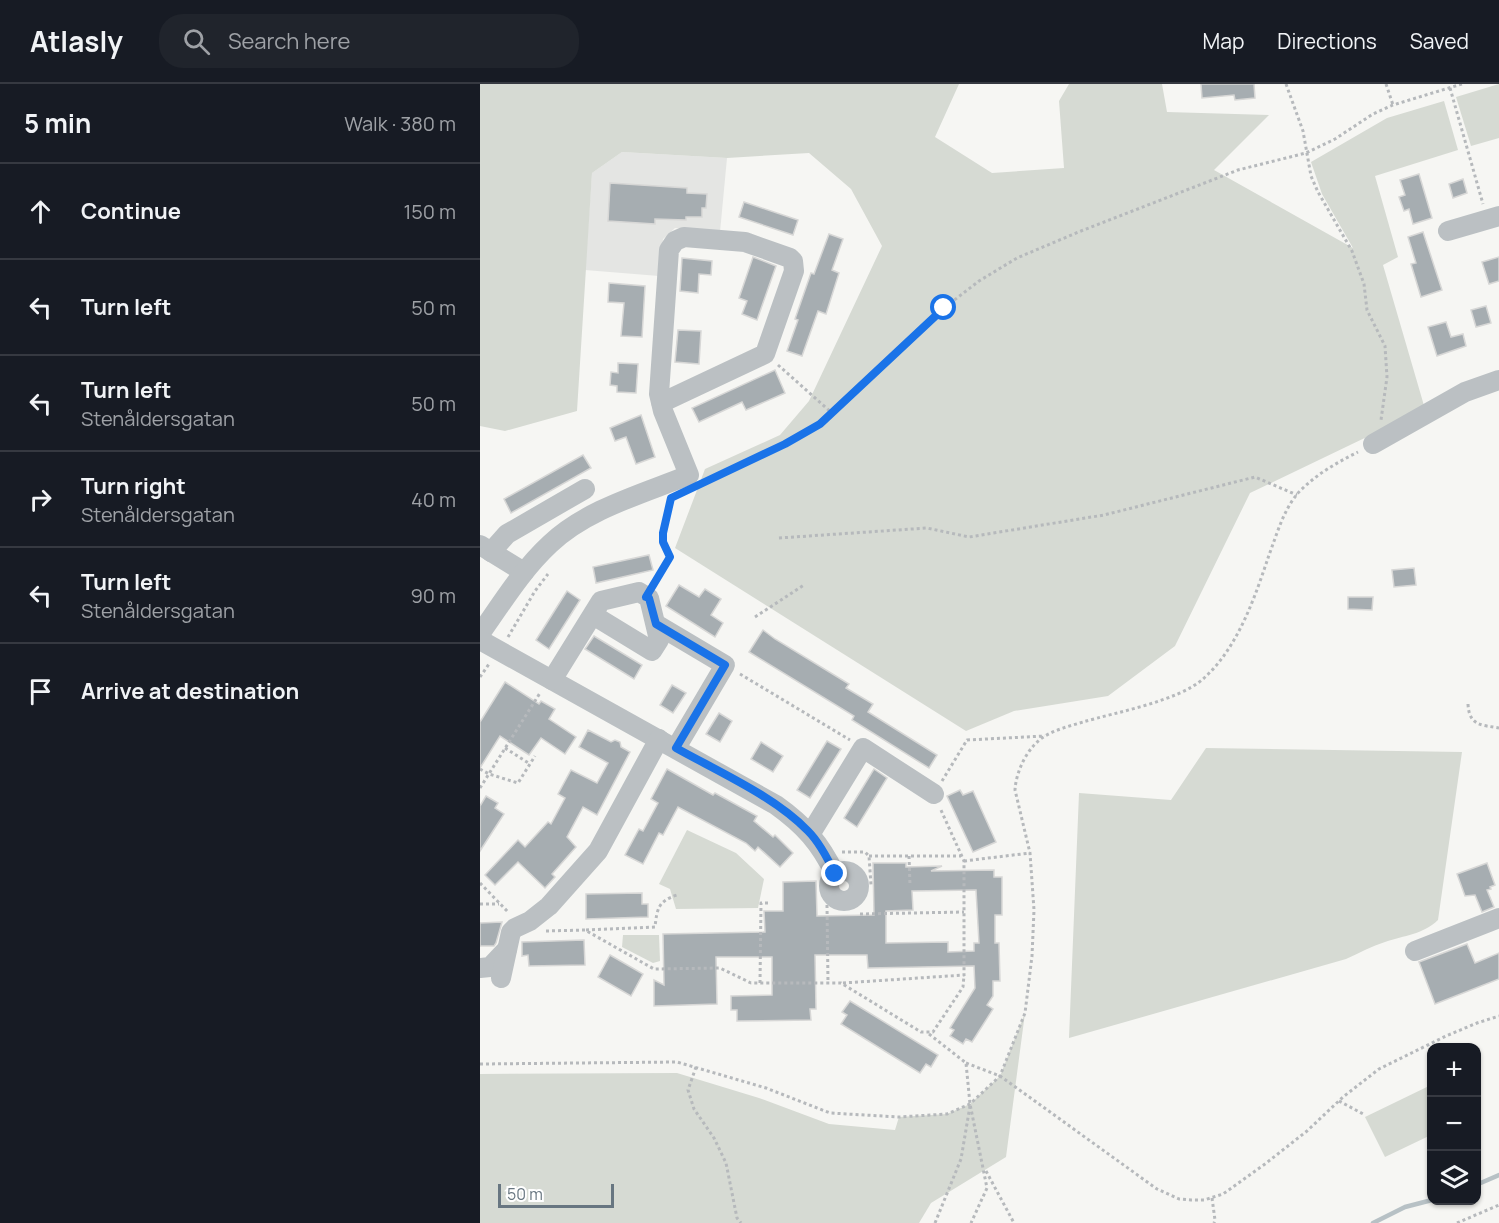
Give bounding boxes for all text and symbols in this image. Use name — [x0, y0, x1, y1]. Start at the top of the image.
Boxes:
search box — [159, 14, 579, 68]
text: Atlasly — [30, 22, 123, 60]
icon: search — [180, 25, 213, 58]
text: Search here — [228, 26, 350, 56]
text: Map — [1203, 27, 1244, 55]
text: Directions — [1277, 27, 1377, 55]
text: Saved — [1410, 27, 1469, 55]
text: 5 min — [24, 105, 91, 141]
text: Walk · 380 m — [344, 110, 456, 137]
icon: ahead — [24, 195, 57, 228]
text: Continue — [81, 196, 181, 226]
text: 150 m — [403, 198, 456, 225]
icon: left — [24, 291, 57, 324]
text: Turn left — [81, 292, 171, 322]
text: 50 m — [411, 294, 456, 321]
route start — [930, 294, 956, 320]
text: Turn left — [81, 375, 171, 405]
icon: left — [24, 387, 57, 420]
text: 50 m — [411, 390, 456, 417]
text: Stenåldersgatan — [81, 405, 235, 432]
text: Turn right — [81, 471, 186, 501]
icon: right — [24, 483, 57, 516]
text: 40 m — [411, 486, 456, 513]
text: Stenåldersgatan — [81, 501, 235, 528]
text: Turn left — [81, 567, 171, 597]
icon: left — [24, 579, 57, 612]
text: 90 m — [410, 582, 456, 609]
text: Stenåldersgatan — [81, 597, 235, 624]
icon: arrive — [24, 675, 57, 708]
text: Arrive at destination — [81, 676, 299, 706]
route end — [821, 860, 847, 886]
map controls — [1427, 1043, 1481, 1205]
button: + — [1427, 1043, 1481, 1097]
button: − — [1427, 1097, 1481, 1151]
button: layers — [1427, 1151, 1481, 1205]
scale bar — [498, 1181, 614, 1208]
text: 50 m — [507, 1183, 543, 1205]

